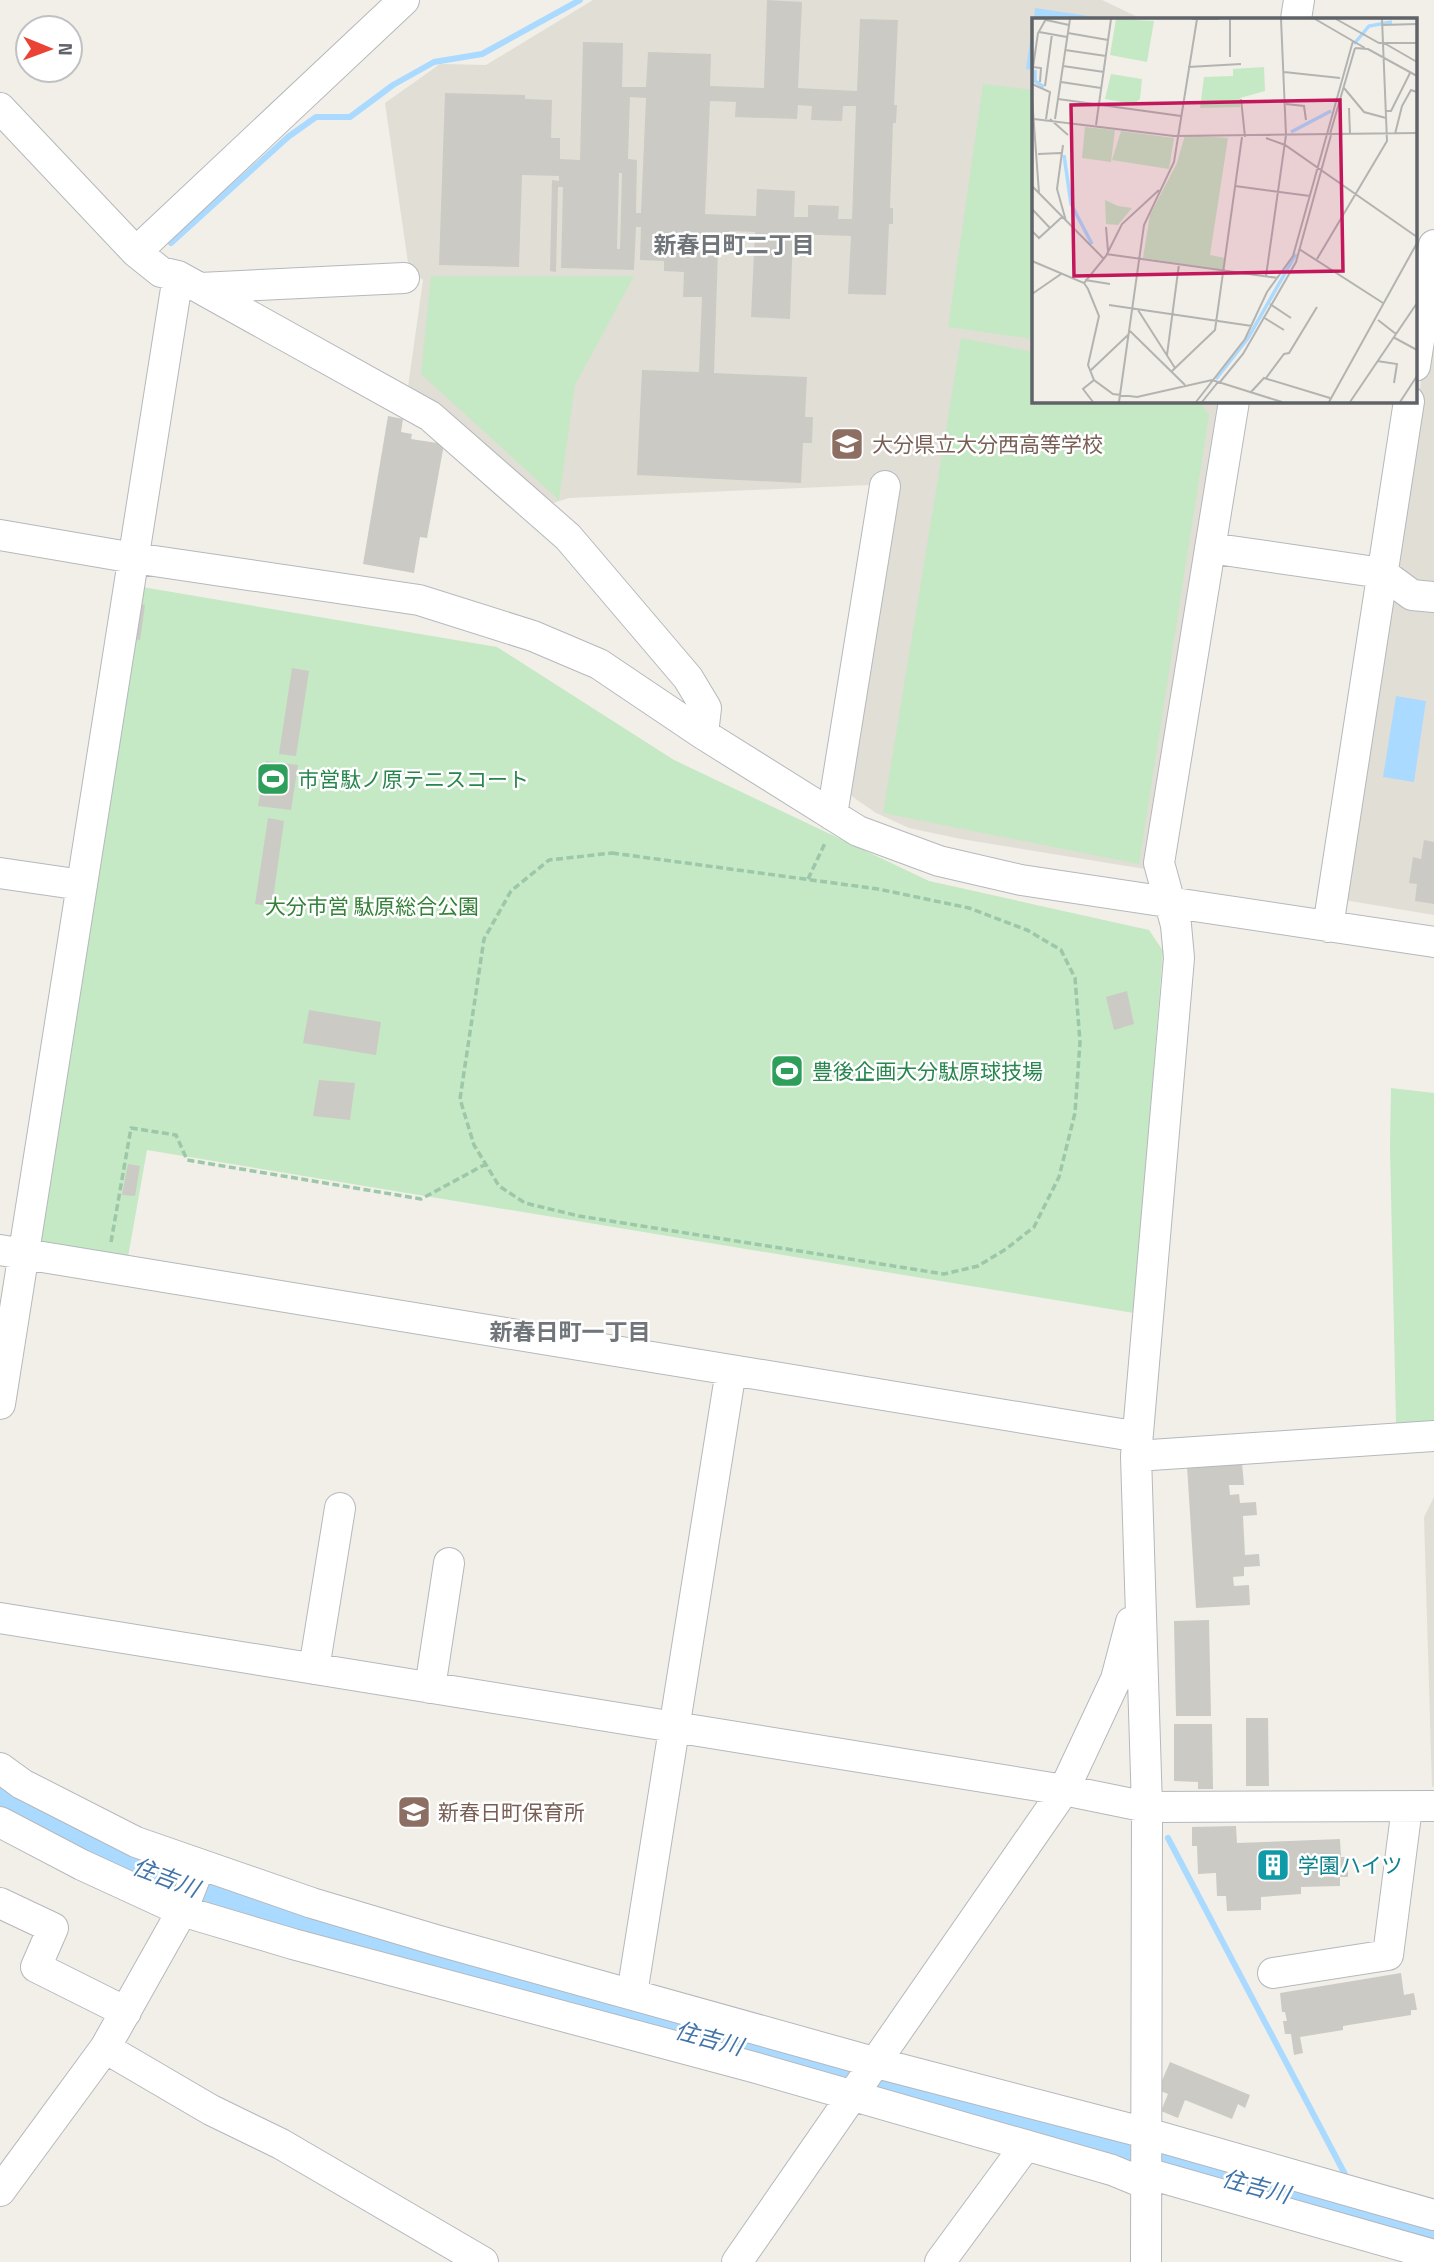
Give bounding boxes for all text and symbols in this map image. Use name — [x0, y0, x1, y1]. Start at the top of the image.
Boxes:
north arrow — [14, 14, 84, 84]
inset map — [1032, 18, 1416, 402]
text: N — [52, 42, 81, 56]
district label: 新春日町二丁目 — [654, 227, 815, 262]
school or university icon: 大分県立大分西高等学校 — [828, 425, 866, 463]
place label: 大分県立大分西高等学校 — [872, 428, 1103, 460]
sports icon: 市営駄ノ原テニスコート — [254, 760, 292, 798]
place label: 市営駄ノ原テニスコート — [298, 763, 529, 795]
park label: 大分市営 駄原総合公園 — [265, 890, 479, 922]
sports icon: 豊後企画大分駄原球技場 — [768, 1052, 806, 1090]
place label: 豊後企画大分駄原球技場 — [812, 1055, 1043, 1087]
district label: 新春日町一丁目 — [490, 1314, 651, 1349]
school or university icon: 新春日町保育所 — [395, 1793, 433, 1831]
place label: 新春日町保育所 — [438, 1796, 585, 1828]
building icon: 学園ハイツ — [1254, 1846, 1292, 1884]
water label: 住吉川 — [128, 1848, 207, 1907]
place label: 学園ハイツ — [1298, 1849, 1403, 1881]
water label: 住吉川 — [671, 2012, 750, 2065]
water label: 住吉川 — [1218, 2160, 1297, 2213]

